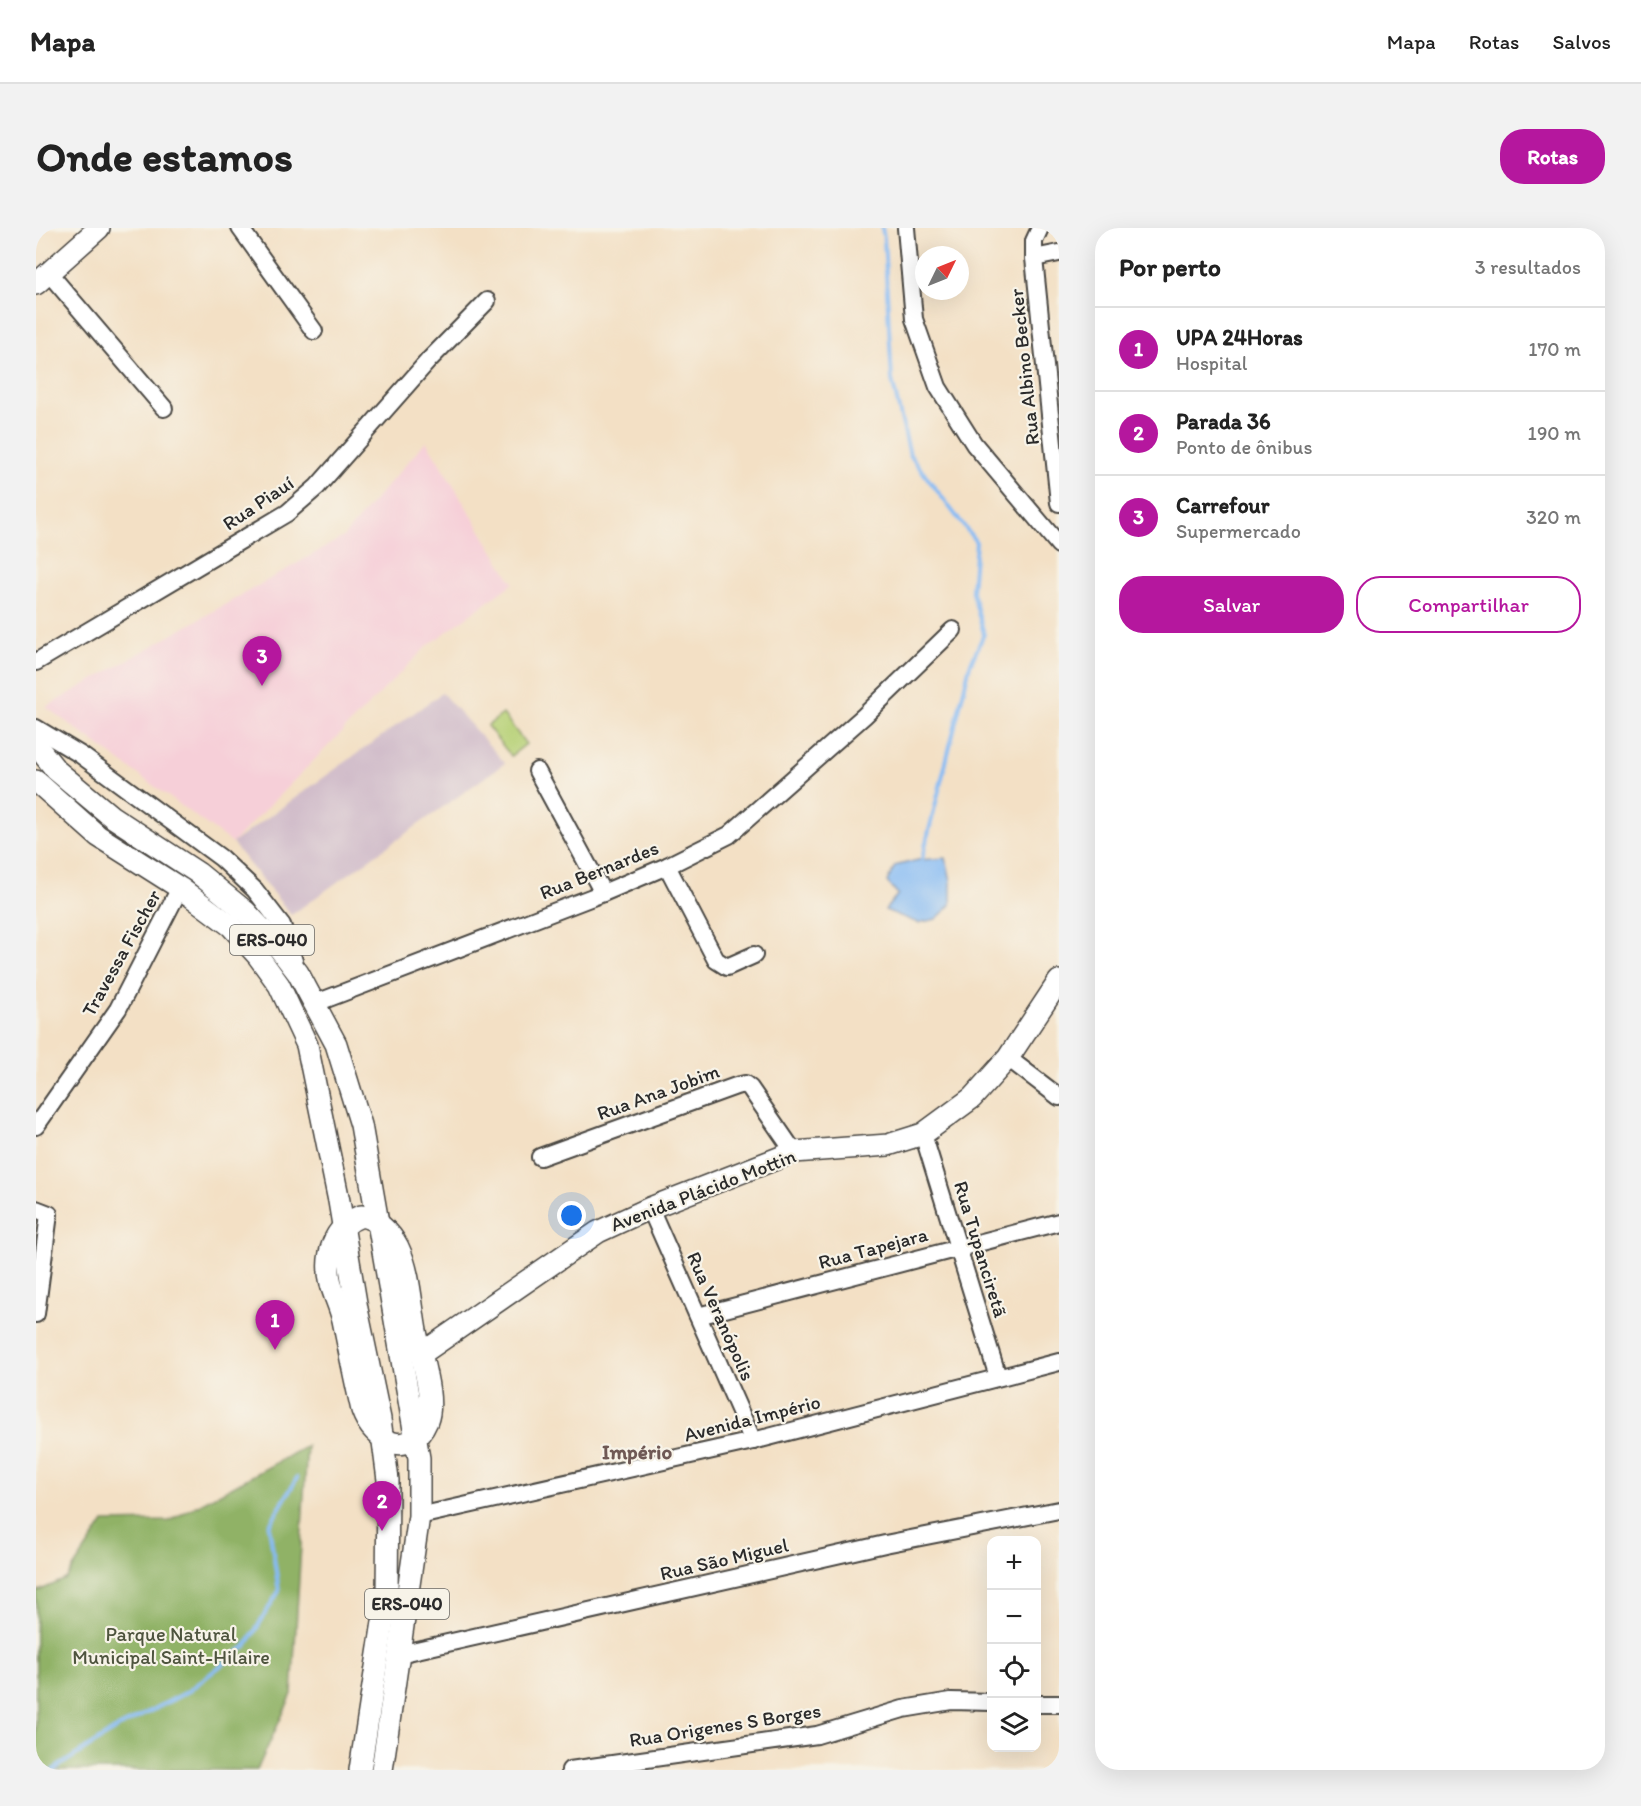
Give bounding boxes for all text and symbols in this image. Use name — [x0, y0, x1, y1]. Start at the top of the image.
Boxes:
text: Mapa — [30, 24, 95, 58]
text: Mapa — [1387, 29, 1436, 54]
text: Rotas — [1469, 29, 1519, 54]
text: Salvos — [1552, 29, 1611, 54]
button: Rotas — [1500, 129, 1605, 184]
text: Onde estamos — [36, 131, 293, 182]
north arrow — [915, 246, 969, 300]
text: Por perto — [1119, 251, 1221, 283]
text: 3 resultados — [1475, 255, 1581, 279]
street label: Rua Albino Becker — [1004, 288, 1044, 446]
text: UPA 24Horas — [1176, 324, 1303, 351]
text: 1 — [1134, 337, 1143, 361]
text: 170 m — [1528, 337, 1581, 361]
text: Hospital — [1176, 351, 1248, 375]
text: Parada 36 — [1176, 408, 1271, 435]
text: 2 — [1133, 421, 1144, 445]
text: 190 m — [1528, 421, 1581, 445]
text: Ponto de ônibus — [1176, 435, 1313, 459]
street label: Rua Piauí — [218, 471, 298, 535]
text: Carrefour — [1176, 492, 1270, 519]
text: 3 — [1133, 505, 1144, 529]
text: 320 m — [1526, 505, 1581, 529]
text: Supermercado — [1176, 519, 1301, 543]
button: Salvar — [1119, 576, 1344, 633]
button: Compartilhar — [1356, 576, 1581, 633]
pin: 3 — [242, 636, 282, 686]
street label: Rua Bernardes — [536, 835, 662, 905]
street label: Travessa Fischer — [76, 885, 166, 1021]
road number: ERS-040 — [230, 925, 314, 955]
street label: Rua Ana Jobim — [594, 1059, 723, 1125]
street label: Avenida Plácido Mottin — [607, 1144, 799, 1236]
street label: Rua Tupanciretã — [949, 1178, 1013, 1321]
your location — [557, 1201, 586, 1230]
street label: Rua Tapejara — [816, 1222, 931, 1274]
street label: Rua Veranópolis — [682, 1248, 760, 1384]
pin: 1 — [256, 1300, 294, 1350]
street label: Avenida Império — [681, 1389, 823, 1447]
district label: Império — [602, 1439, 672, 1465]
pin: 2 — [362, 1482, 402, 1531]
street label: Rua São Miguel — [657, 1532, 791, 1585]
map controls — [987, 1536, 1041, 1752]
button: + — [987, 1536, 1041, 1590]
road number: ERS-040 — [365, 1589, 449, 1619]
button: − — [987, 1590, 1041, 1644]
park label: Parque Natural Municipal Saint-Hilaire — [72, 1622, 270, 1669]
button: locate — [987, 1644, 1041, 1698]
street label: Rua Origenes S Borges — [627, 1698, 823, 1752]
button: layers — [987, 1698, 1041, 1752]

